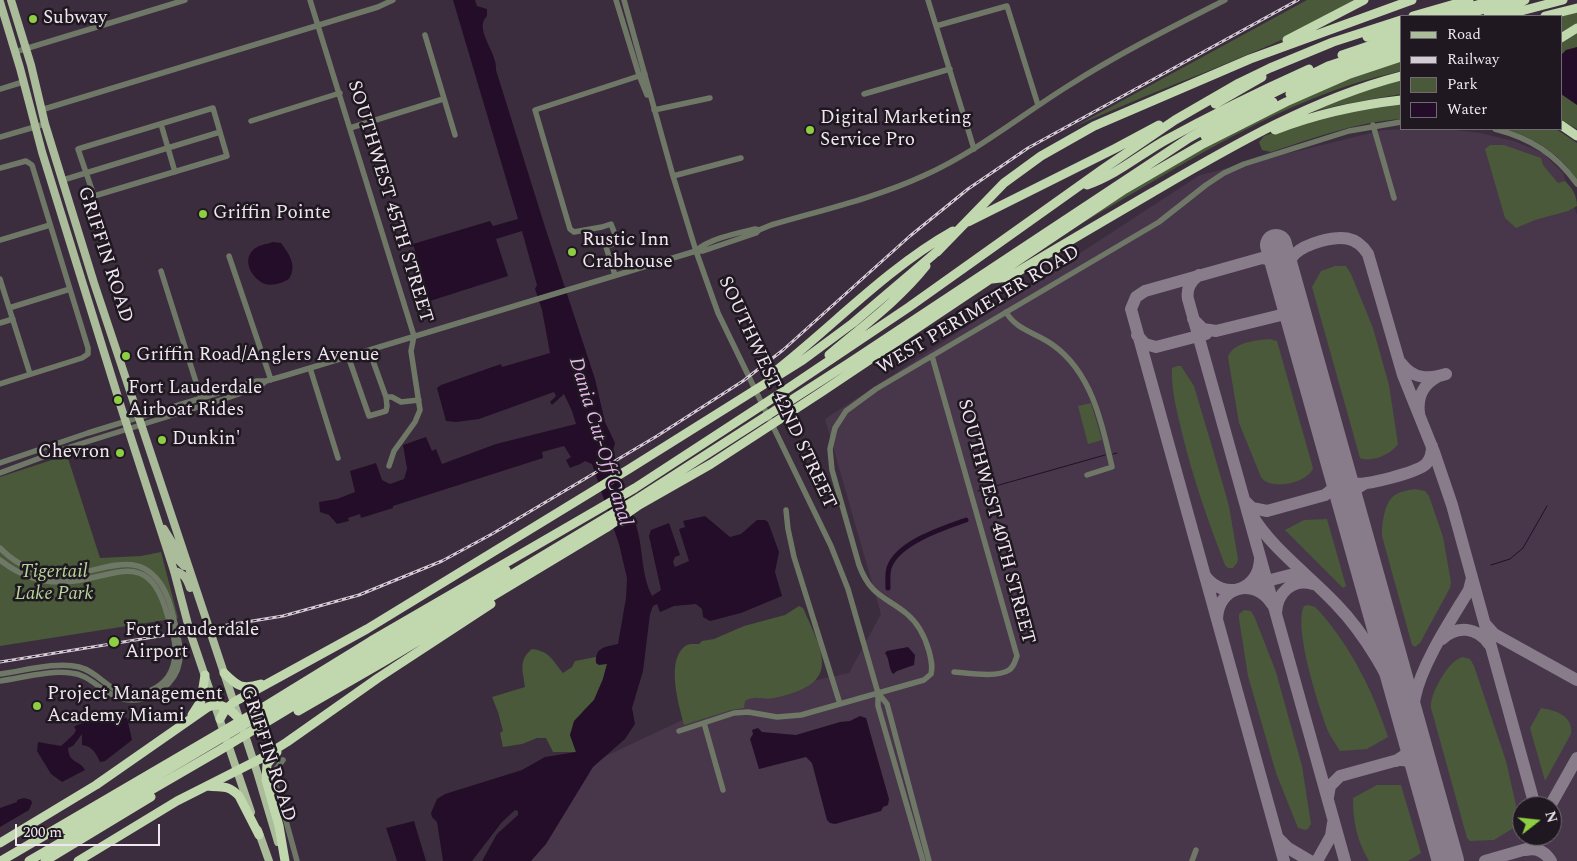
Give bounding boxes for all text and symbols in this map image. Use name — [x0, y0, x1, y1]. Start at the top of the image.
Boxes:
place label: Subway — [43, 8, 107, 30]
marker: Subway — [27, 13, 39, 25]
legend — [1400, 15, 1562, 130]
text: Road — [1447, 23, 1481, 46]
text: Railway — [1447, 48, 1499, 71]
text: Park — [1447, 73, 1478, 96]
street label: SOUTHWEST 45TH STREET — [341, 78, 437, 326]
text: Water — [1447, 98, 1487, 121]
place label: Digital Marketing Service Pro — [820, 108, 972, 152]
marker: Digital Marketing Service Pro — [804, 124, 816, 136]
street label: GRIFFIN ROAD — [71, 184, 137, 326]
place label: Griffin Pointe — [213, 203, 331, 225]
marker: Griffin Pointe — [197, 208, 209, 220]
place label: Rustic Inn Crabhouse — [582, 230, 673, 274]
street label: WEST PERIMETER ROAD — [873, 241, 1085, 381]
marker: Rustic Inn Crabhouse — [566, 246, 578, 258]
street label: SOUTHWEST 42ND STREET — [712, 273, 840, 513]
place label: Griffin Road/Anglers Avenue — [136, 345, 379, 367]
marker: Griffin Road/Anglers Avenue — [120, 350, 132, 362]
water label: Dania Cut-Off Canal — [562, 355, 636, 529]
place label: Fort Lauderdale Airboat Rides — [128, 378, 262, 422]
marker: Fort Lauderdale Airboat Rides — [112, 394, 124, 406]
street label: SOUTHWEST 40TH STREET — [951, 397, 1039, 647]
place label: Dunkin' — [172, 429, 240, 451]
marker: Dunkin' — [156, 434, 168, 446]
place label: Chevron — [38, 442, 110, 464]
marker: Chevron — [114, 447, 126, 459]
park label: Tigertail Lake Park — [15, 562, 93, 606]
place label: Fort Lauderdale Airport — [125, 620, 259, 664]
marker: Fort Lauderdale Airport — [107, 635, 121, 649]
street label: GRIFFIN ROAD — [234, 683, 300, 825]
place label: Project Management Academy Miami — [47, 684, 223, 728]
marker: Project Management Academy Miami — [31, 700, 43, 712]
north arrow — [1512, 796, 1562, 846]
text: N — [1539, 809, 1563, 825]
scale bar — [18, 814, 162, 846]
text: 200 m — [23, 821, 62, 844]

